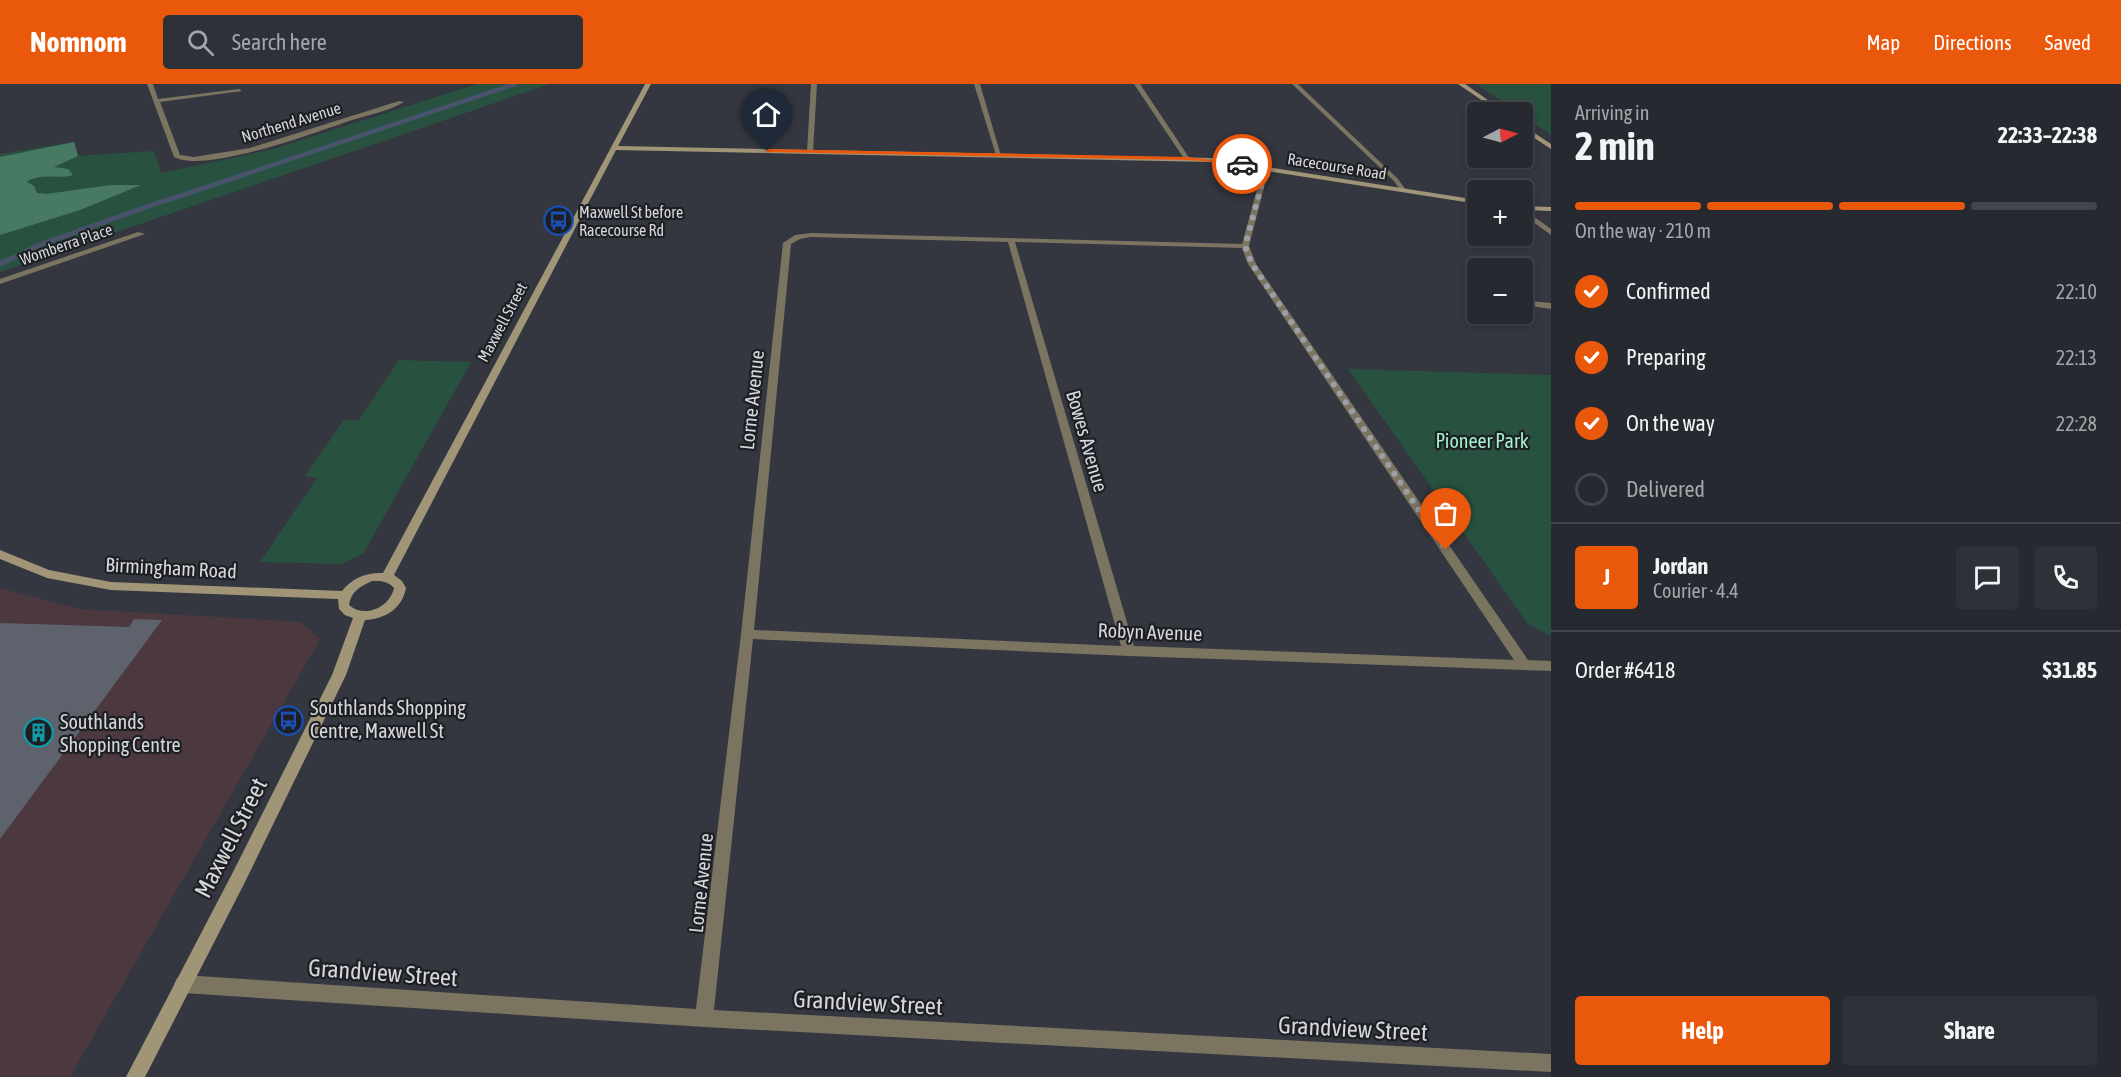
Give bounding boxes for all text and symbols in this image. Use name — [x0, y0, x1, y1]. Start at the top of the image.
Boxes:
search box — [163, 15, 583, 69]
text: Nomnom — [30, 26, 127, 58]
icon: search — [184, 26, 217, 59]
text: Search here — [232, 29, 327, 55]
text: Map — [1866, 30, 1900, 54]
text: Directions — [1933, 30, 2012, 54]
text: Saved — [2045, 30, 2091, 54]
pin — [741, 89, 792, 151]
street label: Northend Avenue — [239, 98, 343, 146]
icon: home — [750, 98, 783, 131]
text: Arriving in — [1575, 101, 1649, 124]
north arrow — [1467, 102, 1533, 168]
map controls — [1467, 102, 1533, 324]
text: 22:33–22:38 — [1998, 122, 2097, 148]
text: 2 min — [1575, 124, 1655, 168]
courier — [1212, 134, 1272, 194]
icon: car — [1226, 148, 1259, 181]
street label: Racecourse Road — [1286, 149, 1388, 183]
button: + — [1467, 180, 1533, 246]
place label: Maxwell St before Racecourse Rd — [579, 203, 683, 239]
bus stop icon: Maxwell St before Racecourse Rd — [542, 205, 574, 237]
text: On the way · 210 m — [1575, 219, 1711, 242]
street label: Womberra Place — [17, 220, 115, 268]
button: − — [1467, 258, 1533, 324]
icon: check — [1575, 275, 1608, 308]
text: Confirmed — [1626, 278, 1711, 304]
street label: Maxwell Street — [474, 279, 531, 365]
text: 22:10 — [2056, 280, 2097, 303]
icon: check — [1575, 341, 1608, 374]
text: Preparing — [1626, 344, 1706, 370]
text: 22:13 — [2056, 346, 2097, 369]
street label: Lorne Avenue — [735, 349, 768, 451]
street label: Bowes Avenue — [1062, 387, 1113, 494]
icon: check — [1575, 407, 1608, 440]
text: On the way — [1626, 410, 1715, 436]
text: 22:28 — [2056, 412, 2097, 435]
park label: Pioneer Park — [1435, 429, 1529, 452]
text: Delivered — [1626, 476, 1705, 502]
pin — [1420, 488, 1471, 550]
icon: bag — [1429, 497, 1462, 530]
button: chat — [1956, 546, 2019, 609]
button: phone — [2034, 546, 2097, 609]
street label: Birmingham Road — [105, 553, 237, 582]
text: Jordan — [1653, 553, 1708, 579]
text: J — [1603, 564, 1610, 590]
text: Courier · 4.4 — [1653, 579, 1739, 602]
street label: Robyn Avenue — [1097, 618, 1203, 645]
text: Order #6418 — [1575, 657, 1675, 683]
text: $31.85 — [2042, 657, 2097, 683]
place label: Southlands Shopping Centre, Maxwell St — [310, 696, 466, 742]
bus stop icon: Southlands Shopping Centre, Maxwell St — [273, 704, 305, 736]
place label: Southlands Shopping Centre — [60, 710, 181, 756]
building icon: Southlands Shopping Centre — [23, 717, 55, 749]
street label: Maxwell Street — [189, 773, 272, 902]
street label: Lorne Avenue — [684, 832, 717, 934]
street label: Grandview Street — [307, 954, 459, 991]
street label: Grandview Street — [793, 985, 944, 1020]
button: Help — [1575, 996, 1830, 1065]
button: Share — [1842, 996, 2097, 1065]
street label: Grandview Street — [1278, 1011, 1429, 1046]

